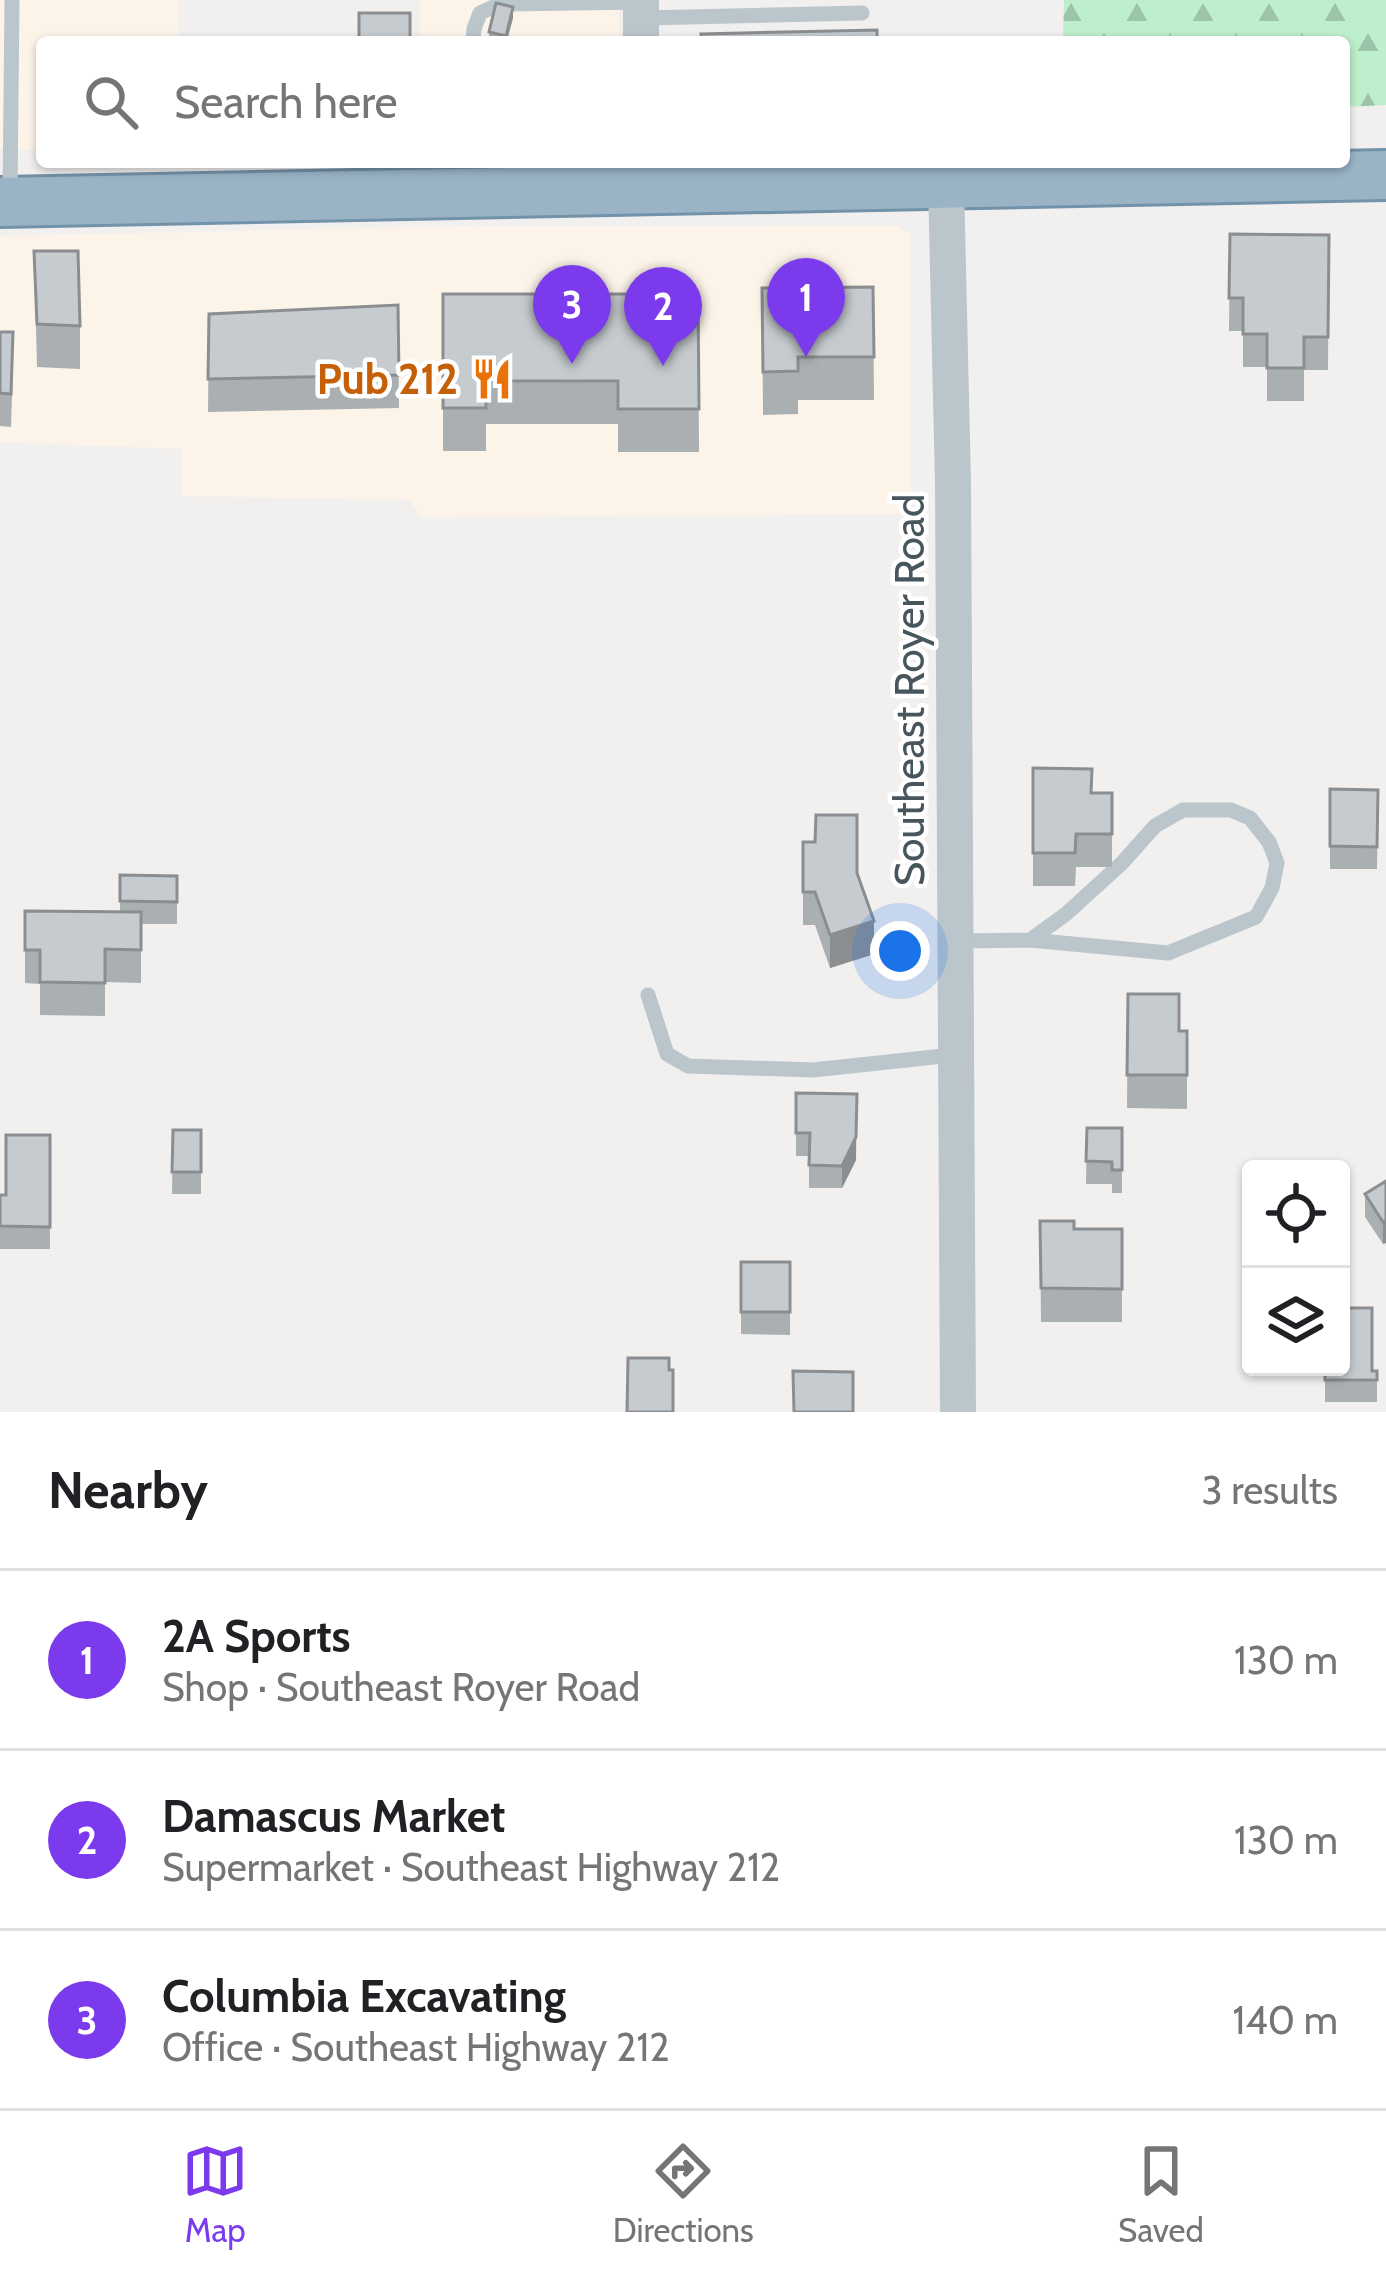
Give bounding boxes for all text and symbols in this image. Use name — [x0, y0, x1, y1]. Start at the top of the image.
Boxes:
search box — [36, 36, 1350, 168]
icon: search — [78, 69, 144, 135]
text: Search here — [174, 75, 398, 129]
pin: 1 — [767, 258, 845, 357]
pin: 3 — [533, 265, 611, 364]
pin: 2 — [624, 267, 702, 366]
place label: Pub 212 — [317, 353, 458, 405]
restaurant icon: Pub 212 — [469, 356, 515, 402]
street label: Southeast Royer Road — [883, 494, 935, 886]
your location — [870, 921, 930, 981]
map controls — [1242, 1160, 1350, 1376]
button: locate — [1242, 1160, 1350, 1268]
button: layers — [1242, 1268, 1350, 1376]
text: Nearby — [48, 1459, 208, 1521]
text: 3 results — [1201, 1466, 1338, 1514]
text: 2A Sports — [162, 1609, 351, 1663]
text: 1 — [80, 1636, 94, 1684]
text: 130 m — [1234, 1636, 1338, 1684]
text: Shop · Southeast Royer Road — [162, 1663, 640, 1711]
text: Damascus Market — [162, 1789, 505, 1843]
text: 2 — [77, 1816, 97, 1864]
text: 130 m — [1234, 1816, 1338, 1864]
text: Supermarket · Southeast Highway 212 — [162, 1843, 780, 1891]
text: Columbia Excavating — [162, 1969, 566, 2023]
text: 3 — [76, 1996, 98, 2044]
text: 140 m — [1233, 1996, 1338, 2044]
text: Office · Southeast Highway 212 — [162, 2023, 670, 2071]
tab: Map — [182, 2138, 248, 2250]
tab: Directions — [613, 2138, 754, 2250]
tab: Saved — [1118, 2138, 1204, 2250]

